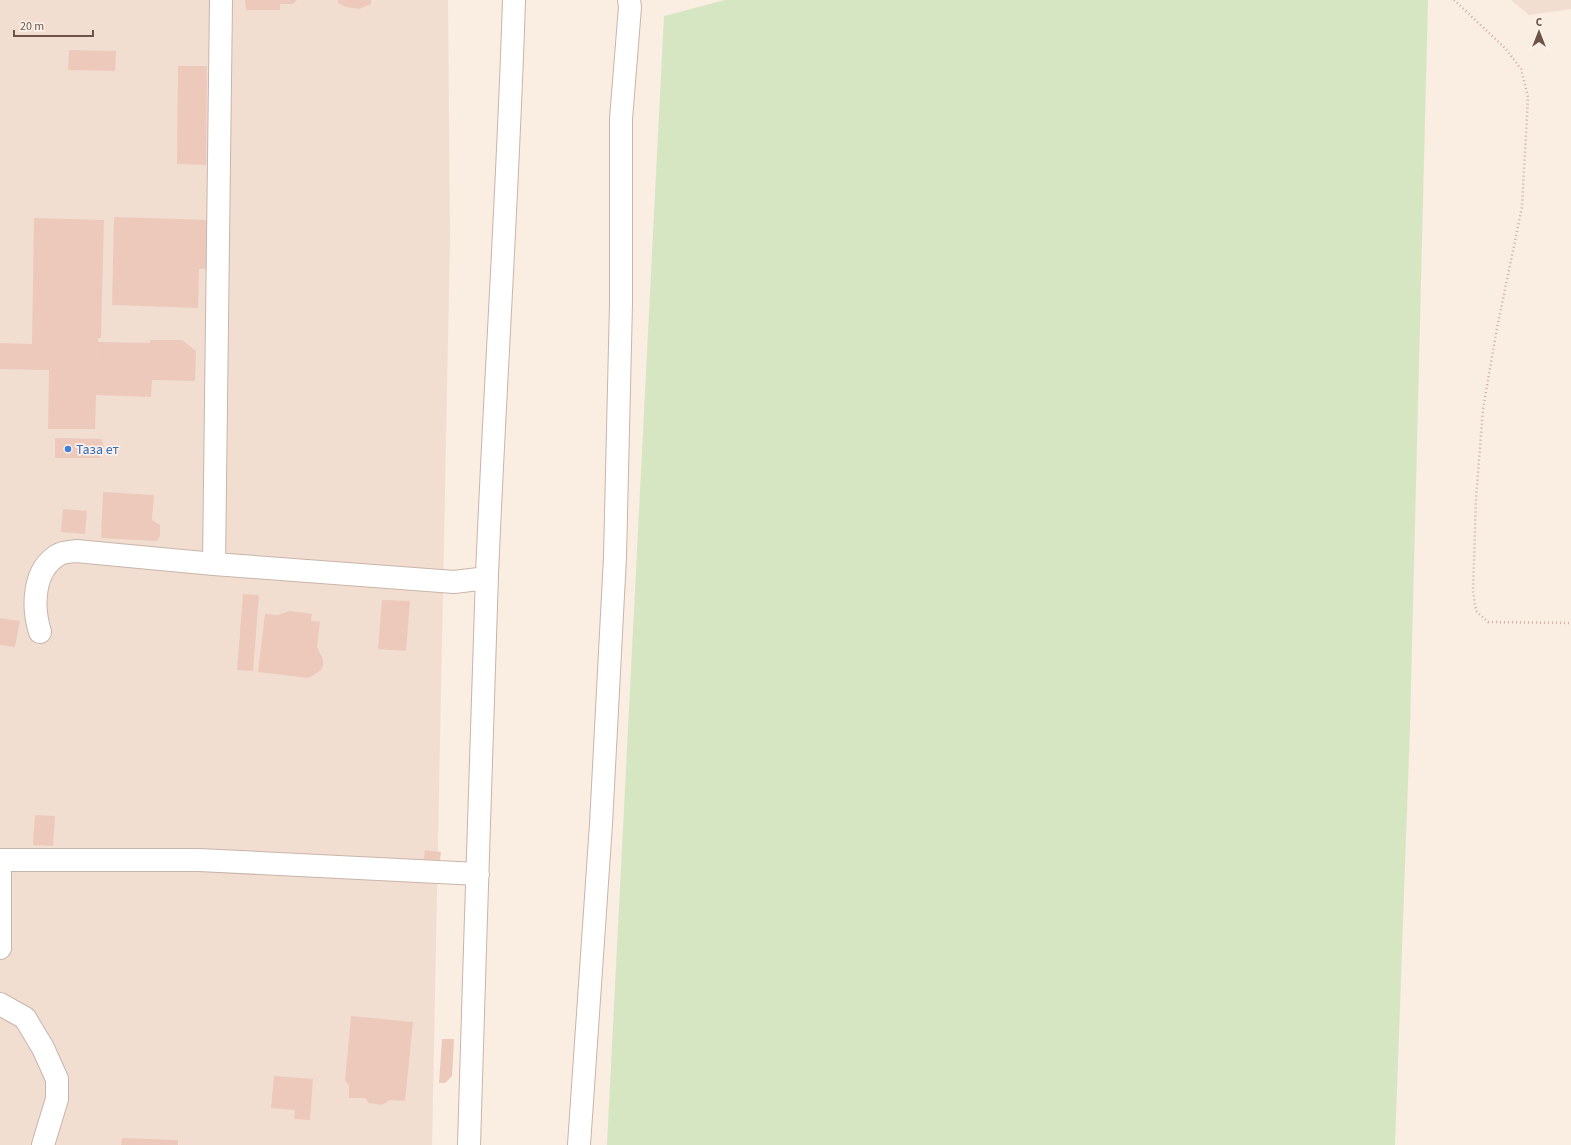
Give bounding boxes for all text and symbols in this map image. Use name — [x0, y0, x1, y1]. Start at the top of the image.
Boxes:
scale bar — [14, 12, 93, 38]
north arrow — [1519, 12, 1559, 52]
text: С — [1536, 15, 1543, 30]
text: 20 m — [20, 18, 44, 35]
place label: Таза ет — [76, 440, 120, 460]
marker: Таза ет — [63, 444, 73, 454]

